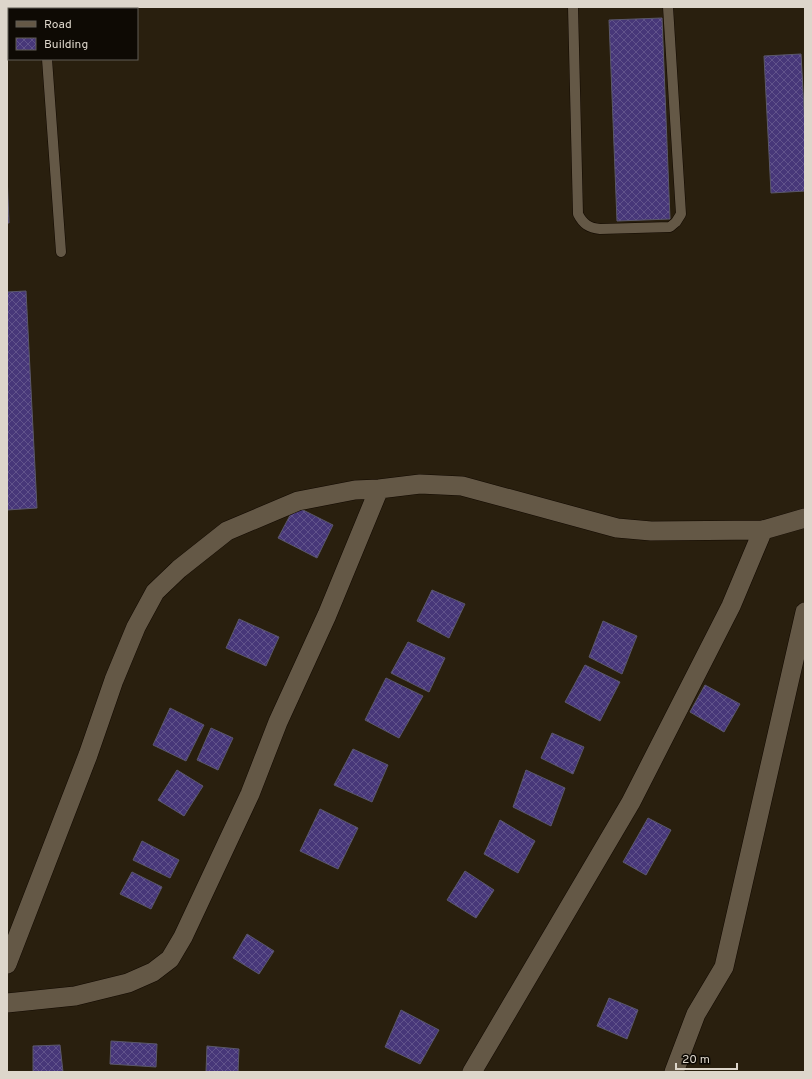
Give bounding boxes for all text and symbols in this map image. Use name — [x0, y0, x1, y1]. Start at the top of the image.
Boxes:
legend — [8, 8, 138, 60]
text: Road — [44, 17, 72, 33]
text: Building — [44, 37, 88, 53]
scale bar — [676, 1045, 737, 1071]
text: 20 m — [682, 1052, 710, 1068]

